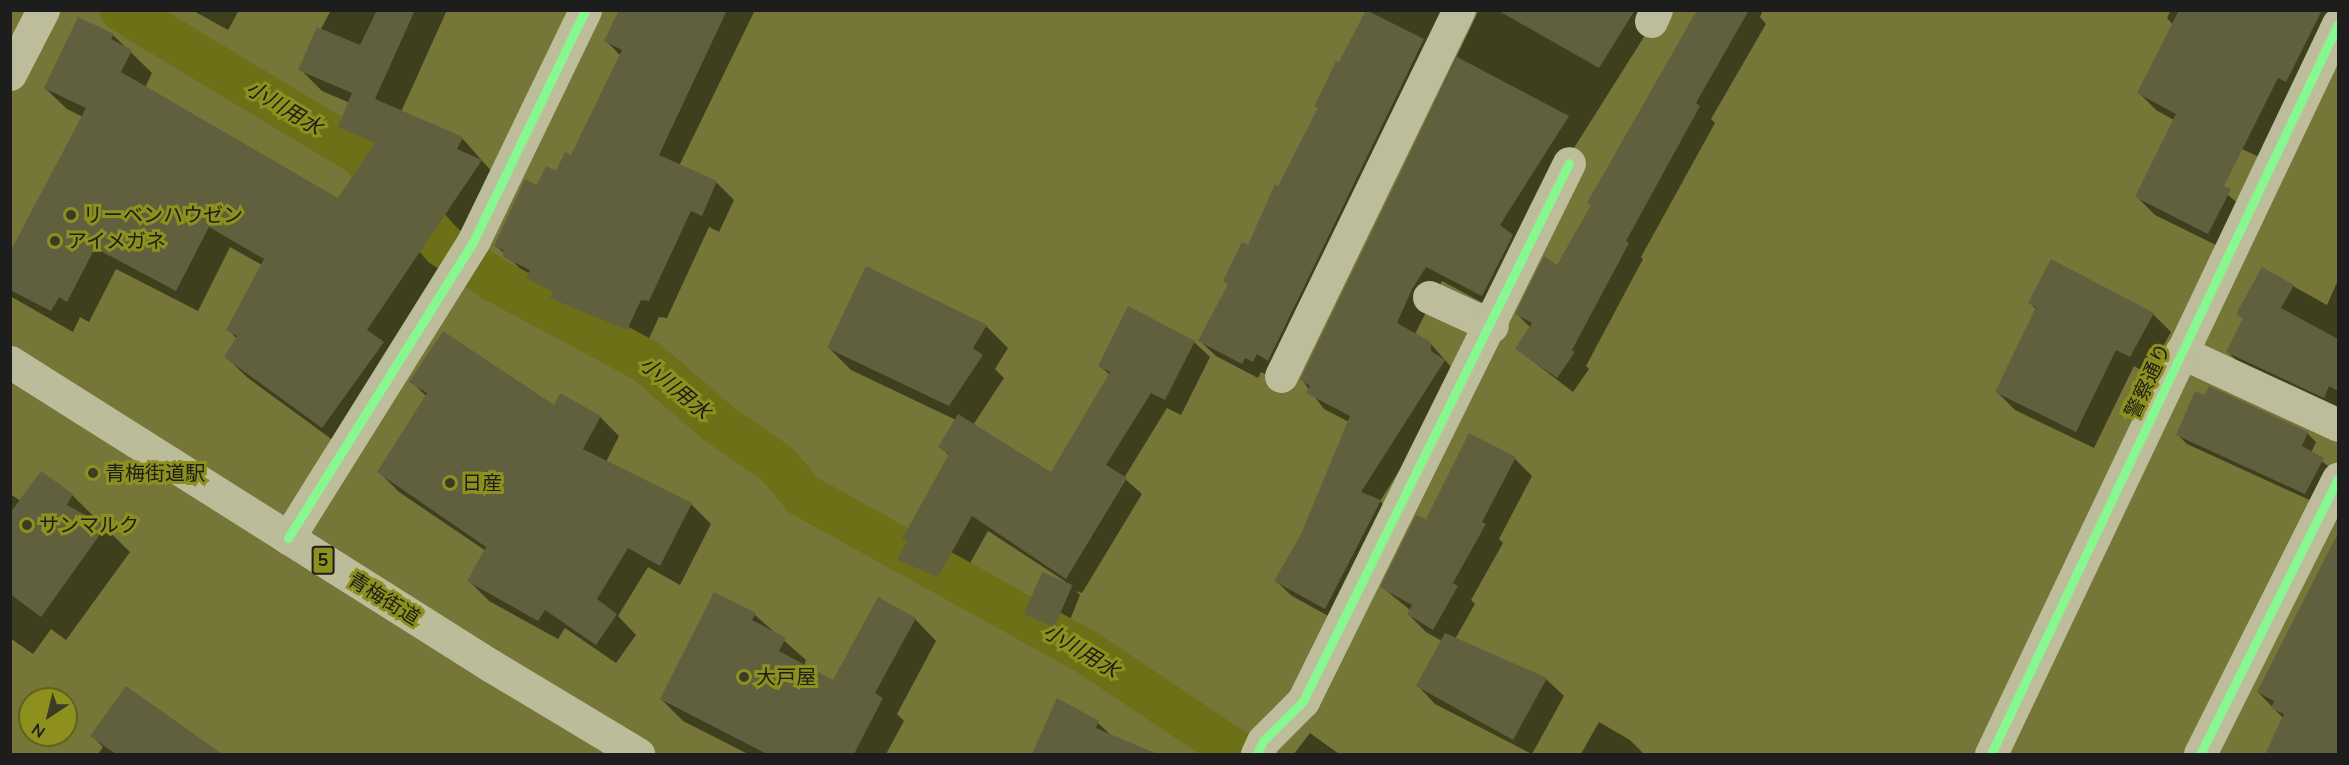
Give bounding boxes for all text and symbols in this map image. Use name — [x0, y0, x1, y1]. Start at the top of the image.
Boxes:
water label: 小川用水 — [242, 76, 326, 140]
place label: リーベンハウゼン — [83, 203, 243, 227]
marker: リーベンハウゼン — [64, 208, 78, 222]
place label: アイメガネ — [67, 229, 167, 253]
marker: アイメガネ — [48, 234, 62, 248]
street label: 警察通り — [2120, 340, 2176, 422]
water label: 小川用水 — [635, 351, 715, 425]
place label: 青梅街道駅 — [105, 461, 205, 485]
marker: 青梅街道駅 — [86, 466, 100, 480]
place label: 日産 — [462, 471, 502, 495]
marker: 日産 — [443, 476, 457, 490]
place label: サンマルク — [39, 513, 139, 537]
marker: サンマルク — [20, 518, 34, 532]
road number: 5 — [311, 545, 335, 575]
street label: 青梅街道 — [344, 568, 424, 630]
water label: 小川用水 — [1039, 619, 1123, 683]
place label: 大戸屋 — [756, 665, 816, 689]
marker: 大戸屋 — [737, 670, 751, 684]
north arrow — [18, 687, 78, 747]
text: N — [28, 718, 50, 743]

